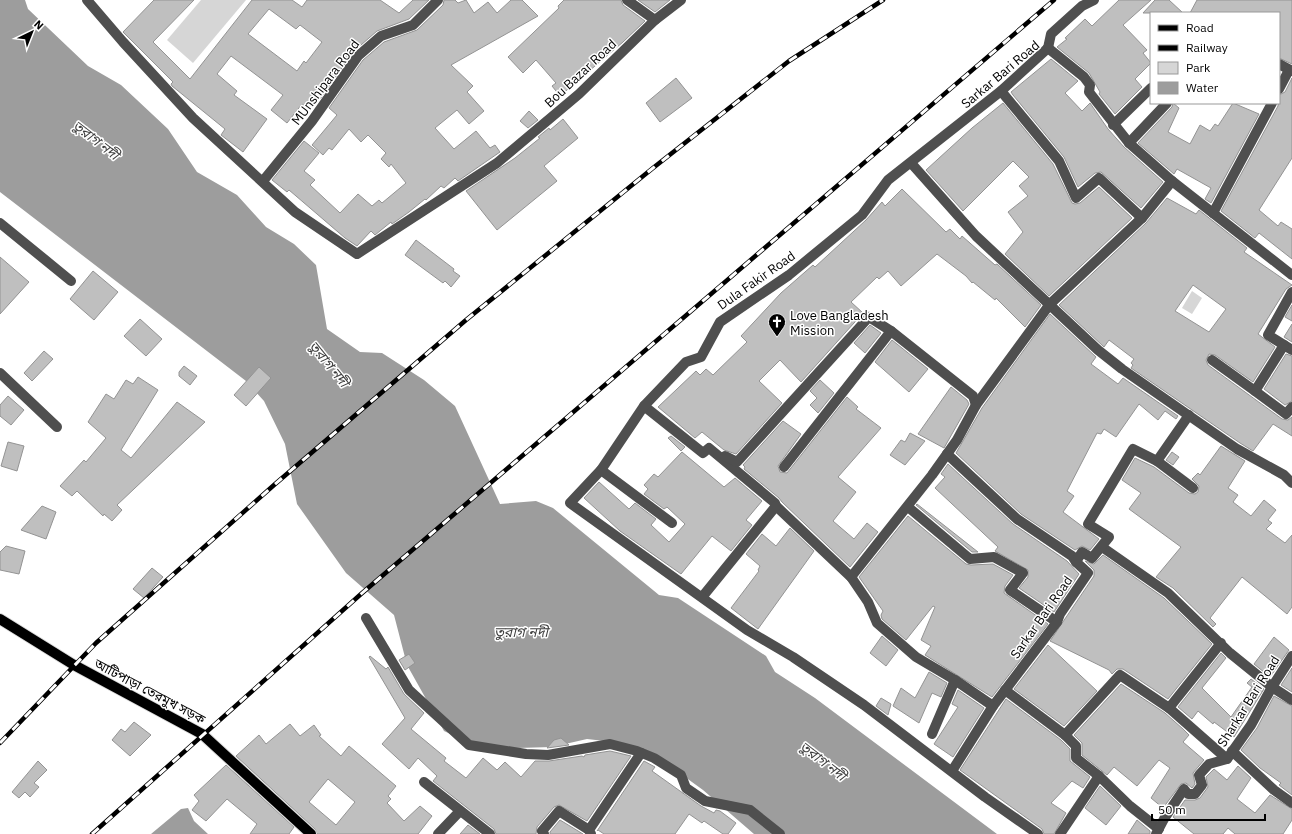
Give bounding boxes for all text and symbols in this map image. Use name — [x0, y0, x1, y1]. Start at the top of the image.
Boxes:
north arrow — [12, 12, 52, 52]
legend — [1150, 12, 1280, 104]
text: N — [31, 17, 47, 33]
text: Road — [1186, 20, 1214, 35]
street label: MUnshipara Road — [288, 36, 363, 128]
street label: Bou Bazar Road — [541, 36, 620, 111]
street label: Sarkar Bari Road — [958, 37, 1043, 112]
text: Railway — [1186, 40, 1228, 55]
text: Park — [1186, 60, 1211, 75]
text: Water — [1186, 80, 1219, 95]
water label: তুরাগ নদী — [69, 116, 125, 166]
street label: Dula Fakir Road — [714, 247, 799, 314]
place label: Love Bangladesh Mission — [790, 307, 889, 339]
church icon: Love Bangladesh Mission — [767, 312, 787, 337]
water label: তুরাগ নদী — [305, 337, 355, 393]
street label: Sarkar Bari Road — [1007, 573, 1076, 662]
water label: তুরাগ নদী — [494, 623, 551, 641]
street label: Sharkar Bari Road — [1213, 652, 1283, 750]
street label: আটিপাড়া তেরমুখ সড়ক — [90, 655, 209, 728]
water label: তুরাগ নদী — [796, 737, 852, 787]
scale bar — [1152, 796, 1265, 822]
text: 50 m — [1158, 802, 1186, 817]

